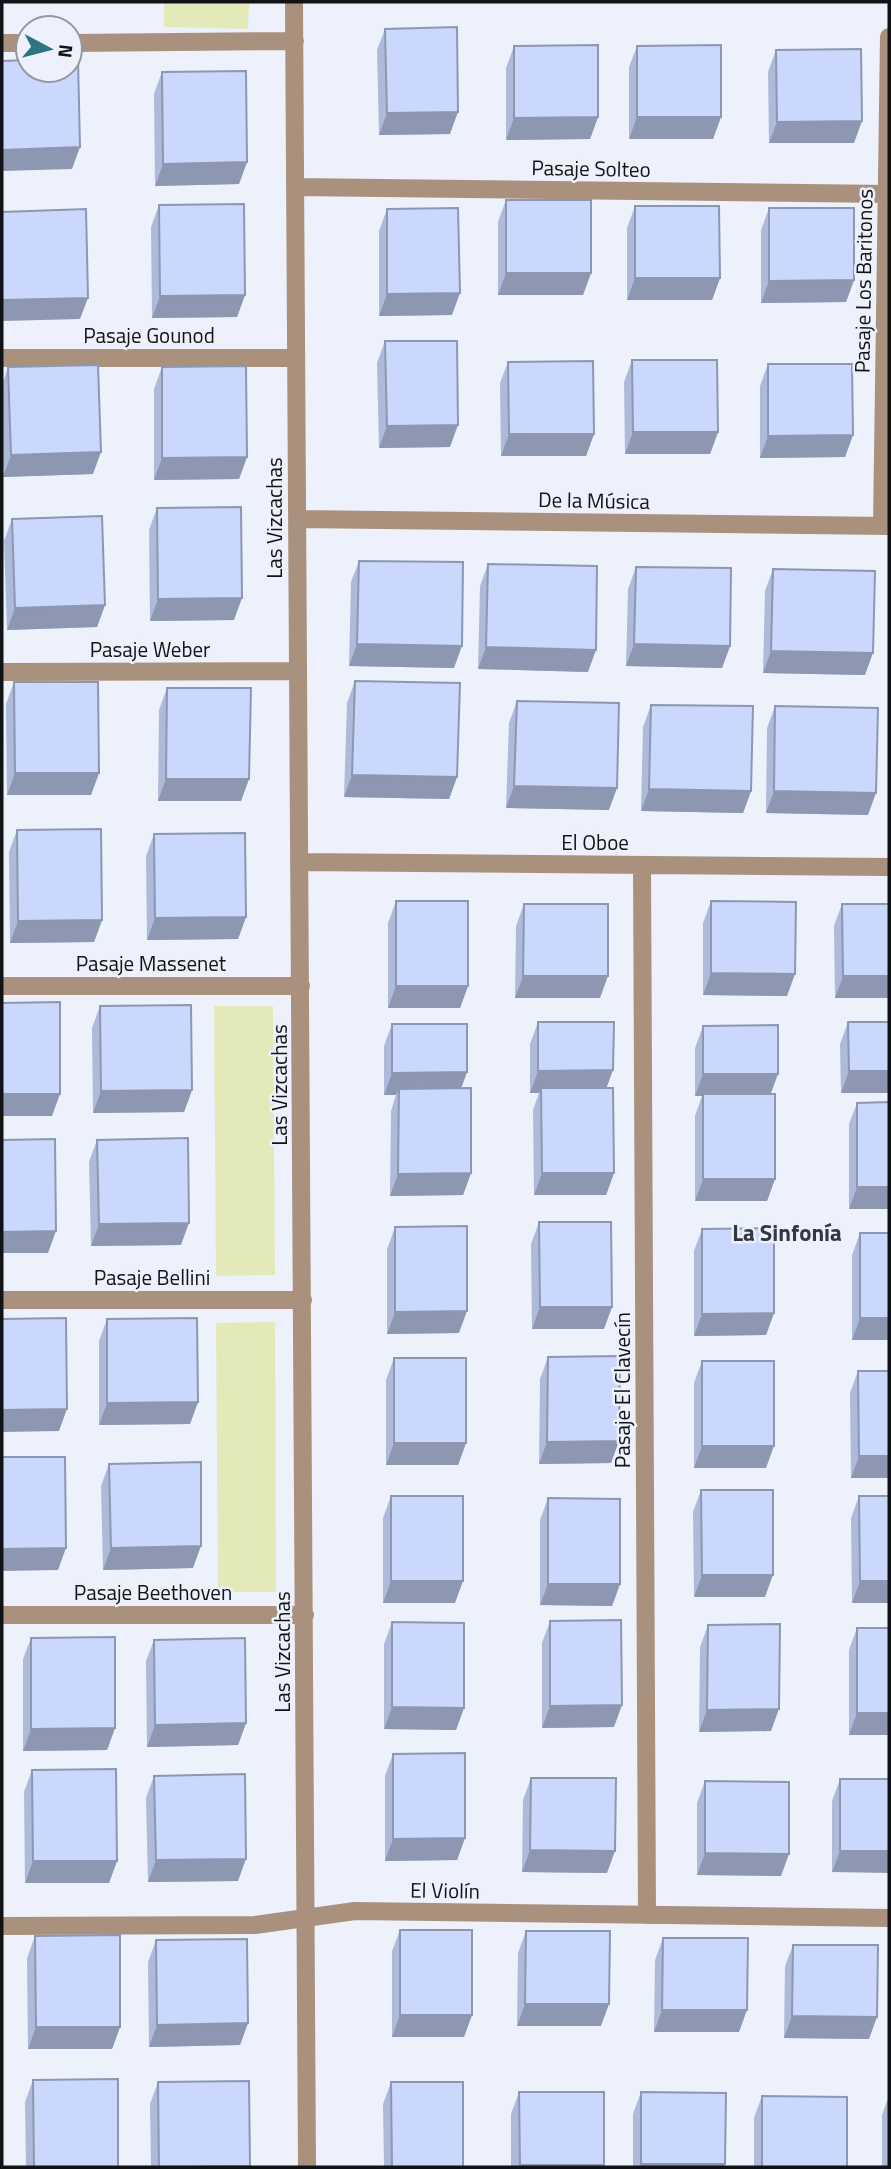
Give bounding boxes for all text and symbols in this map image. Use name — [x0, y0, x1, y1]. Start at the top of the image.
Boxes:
north arrow — [14, 14, 84, 84]
text: N — [51, 43, 82, 59]
street label: Pasaje Solteo — [531, 151, 651, 185]
street label: Pasaje Los Baritonos — [845, 189, 881, 373]
street label: Pasaje Gounod — [83, 319, 215, 351]
street label: Las Vizcachas — [258, 457, 290, 579]
street label: De la Música — [538, 483, 651, 517]
street label: Pasaje Weber — [90, 633, 210, 665]
street label: El Oboe — [561, 826, 629, 858]
street label: Pasaje Massenet — [76, 947, 227, 979]
street label: Las Vizcachas — [263, 1024, 295, 1146]
district label: La Sinfonía — [732, 1215, 842, 1250]
street label: Pasaje Bellini — [94, 1261, 210, 1293]
street label: Pasaje El Clavecín — [606, 1312, 638, 1468]
street label: Pasaje Beethoven — [74, 1576, 232, 1608]
street label: Las Vizcachas — [266, 1591, 298, 1713]
street label: El Violín — [410, 1873, 480, 1907]

